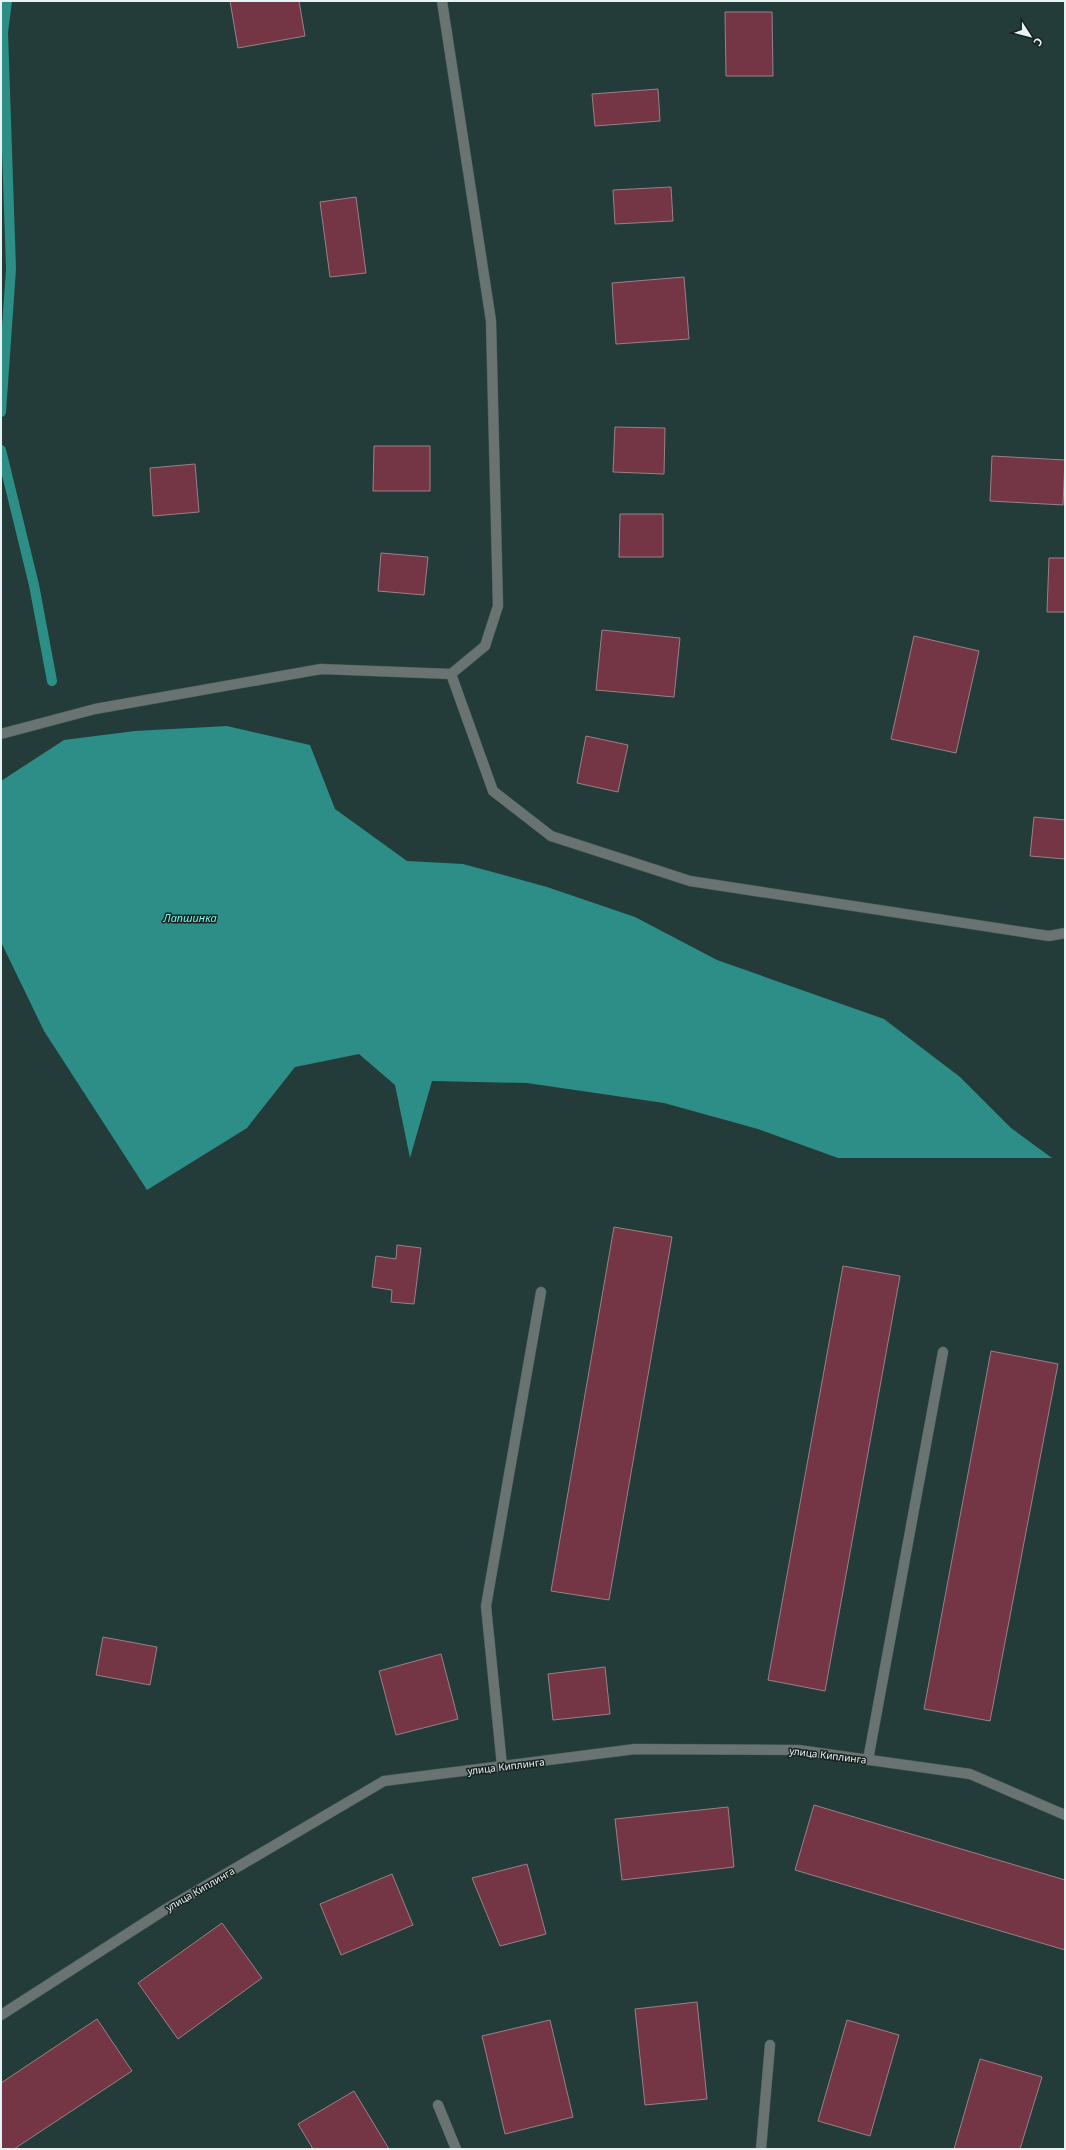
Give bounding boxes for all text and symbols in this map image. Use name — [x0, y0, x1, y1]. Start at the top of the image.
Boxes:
north arrow — [1010, 16, 1050, 56]
text: С — [1030, 35, 1047, 49]
water label: Лапшинка — [162, 910, 217, 925]
street label: улица Киплинга — [789, 1743, 867, 1767]
street label: улица Киплинга — [467, 1754, 545, 1778]
street label: улица Киплинга — [163, 1864, 237, 1914]

